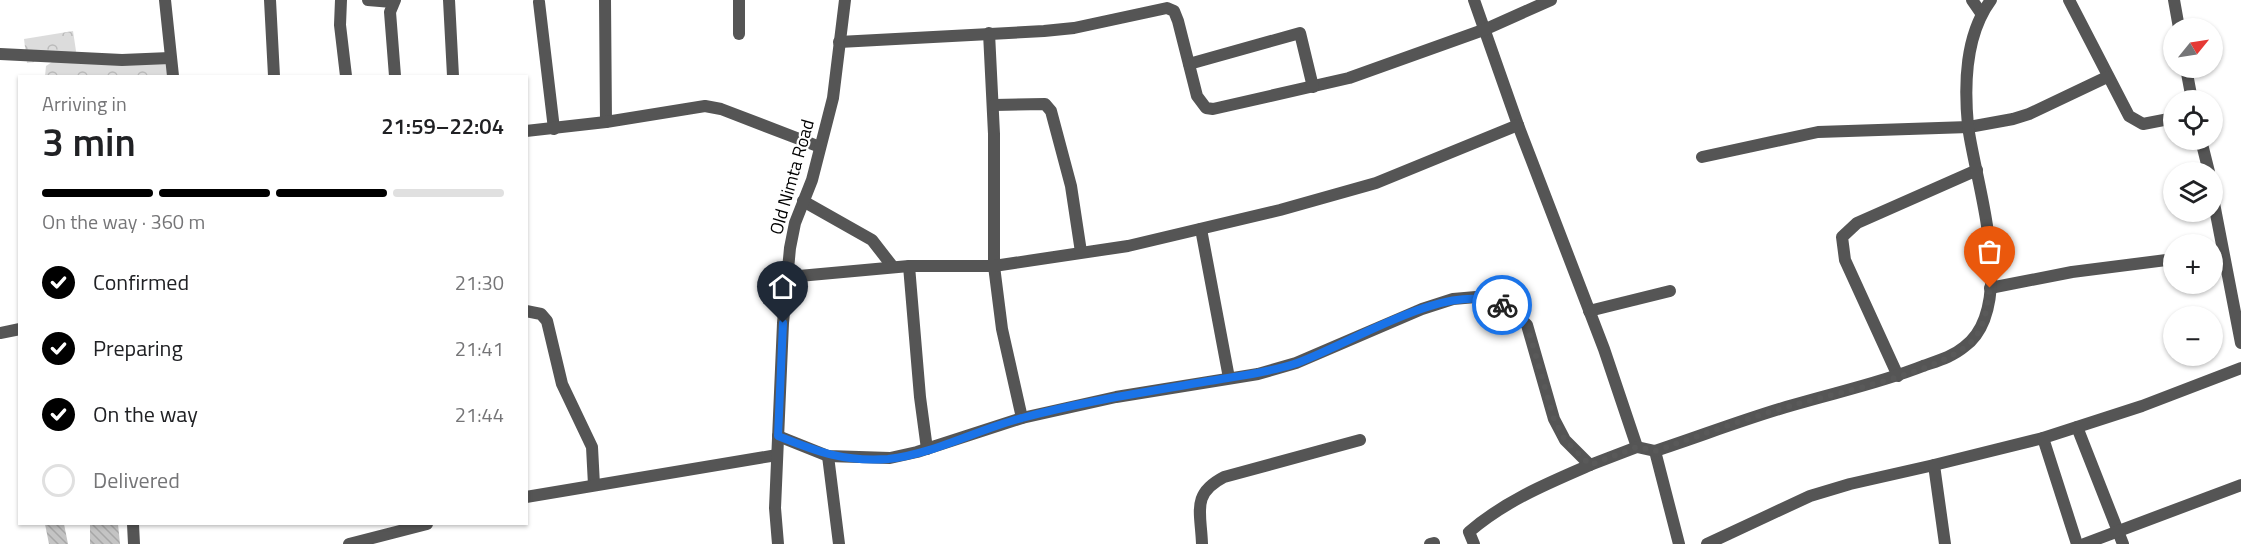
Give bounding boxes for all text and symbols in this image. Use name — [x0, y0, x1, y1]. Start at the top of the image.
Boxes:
north arrow — [2163, 18, 2223, 78]
map controls — [2163, 18, 2223, 366]
text: Arriving in — [42, 88, 127, 119]
button: locate — [2163, 90, 2223, 150]
text: 21:59–22:04 — [381, 109, 504, 143]
text: 3 min — [42, 112, 136, 171]
street label: Old Nimta Road — [762, 116, 821, 238]
button: layers — [2163, 162, 2223, 222]
text: On the way · 360 m — [42, 206, 205, 237]
pin — [1964, 226, 2015, 288]
button: + — [2163, 234, 2223, 294]
icon: bag — [1973, 235, 2006, 268]
pin — [757, 261, 808, 323]
text: Confirmed — [93, 265, 189, 299]
icon: check — [42, 266, 75, 299]
text: 21:30 — [455, 267, 504, 298]
icon: home — [766, 270, 799, 303]
courier — [1472, 275, 1532, 335]
icon: bike — [1486, 289, 1519, 322]
button: − — [2163, 306, 2223, 366]
text: Preparing — [93, 331, 183, 365]
icon: check — [42, 332, 75, 365]
text: 21:41 — [455, 333, 504, 364]
text: On the way — [93, 397, 198, 431]
icon: check — [42, 398, 75, 431]
text: 21:44 — [455, 399, 504, 430]
text: Delivered — [93, 463, 180, 497]

